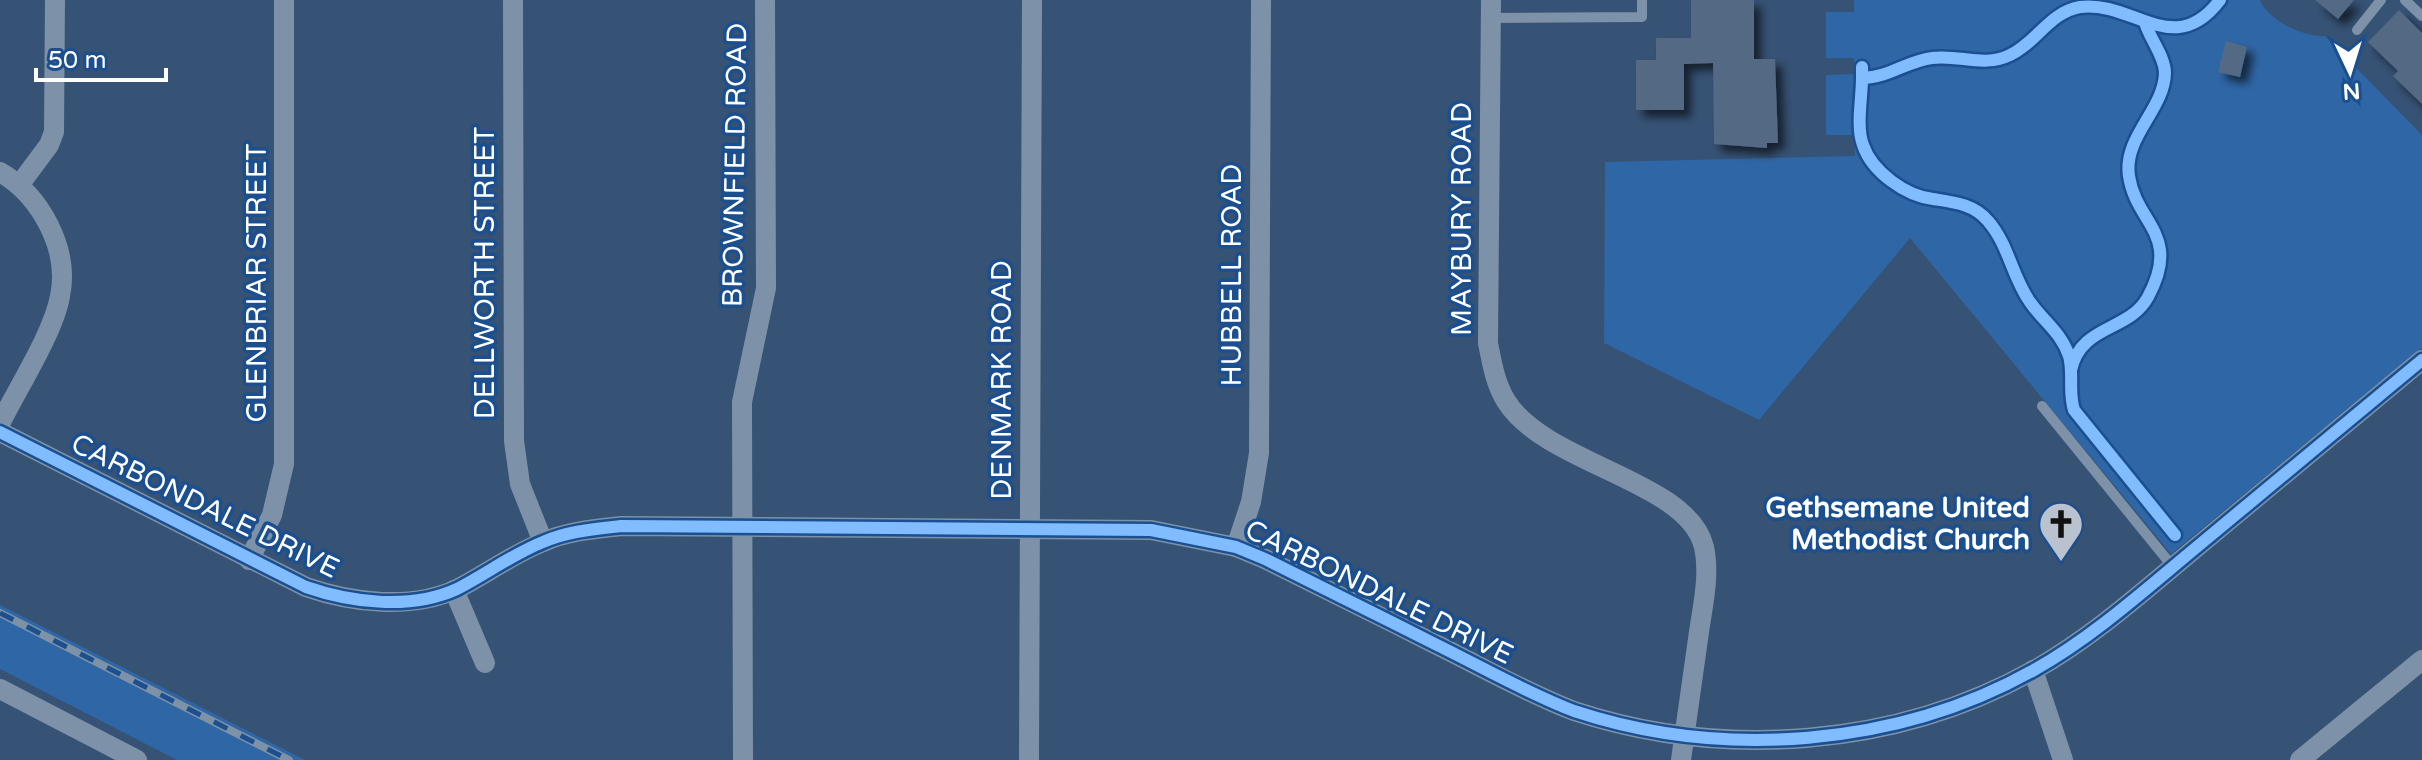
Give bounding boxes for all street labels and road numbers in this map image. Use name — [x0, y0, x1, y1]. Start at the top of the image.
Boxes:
street label: BROWNFIELD ROAD — [716, 23, 754, 307]
street label: MAYBURY ROAD — [1445, 102, 1479, 336]
street label: DELLWORTH STREET — [468, 127, 502, 419]
street label: GLENBRIAR STREET — [240, 143, 274, 423]
street label: HUBBELL ROAD — [1215, 164, 1249, 386]
street label: DENMARK ROAD — [985, 260, 1019, 500]
street label: CARBONDALE DRIVE — [65, 426, 345, 586]
street label: CARBONDALE DRIVE — [1239, 512, 1519, 672]

